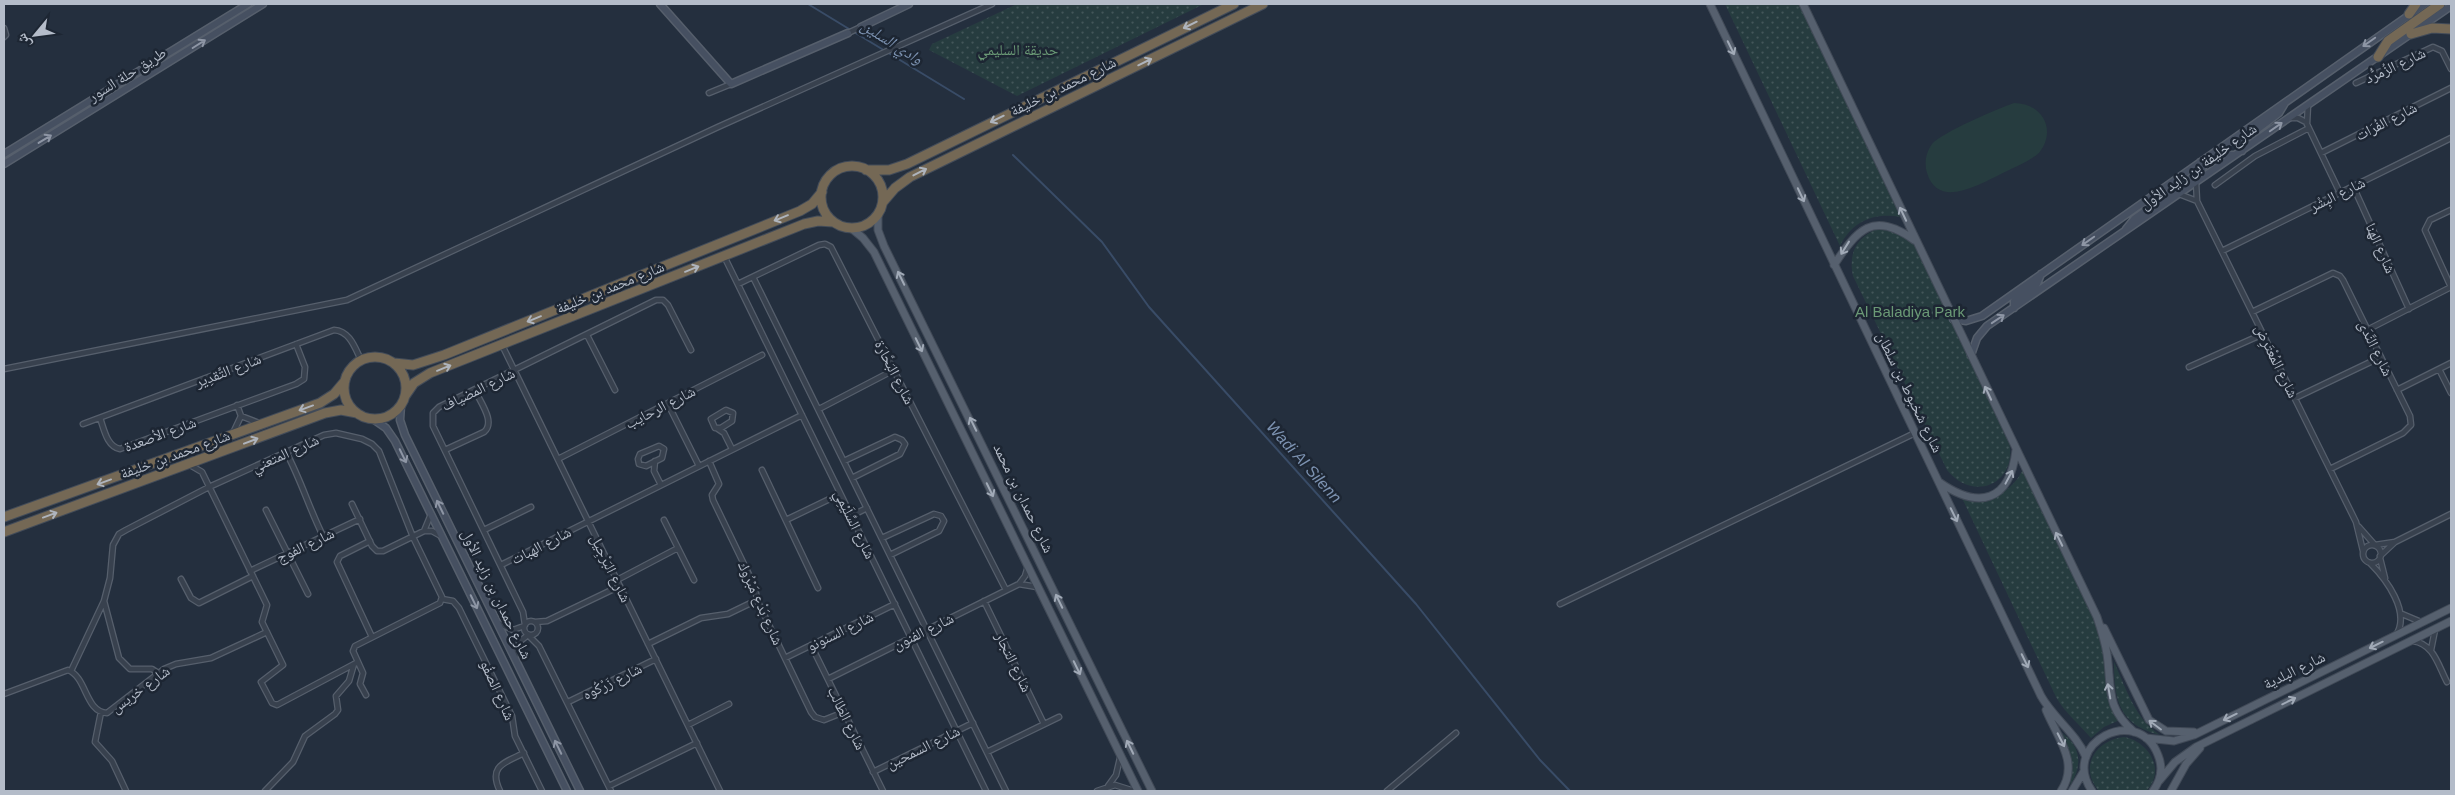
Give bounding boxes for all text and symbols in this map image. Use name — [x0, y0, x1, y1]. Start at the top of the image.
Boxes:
north arrow — [10, 10, 60, 60]
water label: وادي السلين — [856, 16, 926, 71]
one-way arrow — [1183, 21, 1198, 30]
text: ش — [13, 30, 35, 52]
one-way arrow — [2363, 37, 2377, 47]
one-way arrow — [191, 39, 205, 49]
one-way arrow — [1727, 40, 1736, 55]
park label: حديقة السليمي — [978, 41, 1059, 61]
street label: طريق حلة السور — [84, 43, 170, 107]
street label: شارع الزُمرُّد — [2362, 44, 2429, 88]
street label: شارع محمد بن خليفة — [1007, 53, 1120, 121]
one-way arrow — [1137, 57, 1152, 67]
street label: شارع الفُرَات — [2353, 98, 2420, 145]
one-way arrow — [990, 115, 1005, 124]
street label: شارع خليفة بن زايد الأول — [2137, 119, 2261, 214]
one-way arrow — [2269, 122, 2283, 132]
one-way arrow — [38, 133, 52, 143]
one-way arrow — [912, 167, 927, 176]
street label: شارع البِشْر — [2305, 173, 2369, 218]
one-way arrow — [1796, 187, 1806, 202]
one-way arrow — [1898, 207, 1908, 222]
one-way arrow — [774, 214, 790, 223]
street label: شارع الهنا — [2361, 220, 2400, 277]
one-way arrow — [2081, 236, 2095, 246]
one-way arrow — [1840, 241, 1851, 255]
street label: شارع محمد بن خليفة — [553, 257, 667, 318]
one-way arrow — [684, 264, 699, 273]
one-way arrow — [896, 271, 905, 286]
park label: Al Baladiya Park — [1855, 303, 1966, 320]
one-way arrow — [1991, 314, 2005, 324]
one-way arrow — [526, 315, 541, 324]
street label: شارع النَّدَى — [2353, 317, 2397, 380]
street label: شارع المُعْتَرِض — [2249, 321, 2302, 402]
street label: شارع شخبوط بن سلطان — [1872, 329, 1947, 456]
street label: شارع البَحَّارَة — [870, 337, 918, 408]
one-way arrow — [914, 337, 924, 352]
street label: شارع التَّقدِير — [192, 350, 264, 393]
one-way arrow — [436, 362, 451, 371]
street label: شارع المضياف — [439, 364, 518, 416]
street label: شارع الرحايب — [622, 382, 699, 434]
one-way arrow — [1983, 386, 1993, 401]
one-way arrow — [299, 404, 314, 413]
street label: شارع الأصعدة — [122, 413, 199, 457]
one-way arrow — [967, 417, 977, 432]
water label: Wadi Al Silenn — [1263, 418, 1345, 506]
street label: شارع محمد بن خليفة — [118, 426, 233, 484]
street label: شارع المتعني — [249, 431, 323, 479]
one-way arrow — [243, 436, 258, 445]
street label: شارع حمدان بن محمد — [988, 441, 1058, 556]
one-way arrow — [399, 448, 408, 463]
one-way arrow — [2005, 470, 2014, 485]
one-way arrow — [97, 478, 112, 487]
one-way arrow — [986, 483, 996, 498]
street label: شارع السِّلَيْمِي — [828, 487, 879, 563]
one-way arrow — [435, 500, 445, 515]
one-way arrow — [1950, 507, 1959, 522]
one-way arrow — [41, 510, 57, 519]
street label: شارع الهبات — [508, 523, 575, 569]
street label: شارع الفوج — [273, 524, 338, 568]
street label: شارع حمدان بن زايد الأول — [456, 526, 536, 663]
street label: شارع البَرْجِيل — [585, 531, 635, 606]
one-way arrow — [2054, 532, 2063, 547]
street label: شارع بَدْع مَبْرُوك — [733, 559, 787, 648]
one-way arrow — [470, 594, 479, 609]
one-way arrow — [1054, 594, 1064, 609]
street label: شارع السنونو — [804, 608, 877, 656]
street label: شارع الفنون — [890, 609, 957, 655]
street label: شارع التجار — [990, 628, 1036, 696]
one-way arrow — [2369, 641, 2384, 650]
street label: شارع البلدية — [2260, 648, 2329, 694]
one-way arrow — [2020, 653, 2030, 668]
street label: شارع الصفُو — [475, 657, 519, 724]
street label: شارع زَرْكُوه — [580, 659, 645, 704]
one-way arrow — [1073, 660, 1082, 675]
street label: شارع خريس — [107, 662, 174, 718]
street label: شارع الطالب — [823, 684, 870, 753]
one-way arrow — [2104, 684, 2114, 700]
one-way arrow — [2281, 696, 2296, 706]
one-way arrow — [2223, 713, 2238, 722]
one-way arrow — [2149, 719, 2162, 730]
street label: شارع السمحين — [883, 722, 964, 774]
one-way arrow — [2057, 732, 2066, 747]
one-way arrow — [553, 740, 563, 755]
one-way arrow — [1125, 740, 1135, 755]

